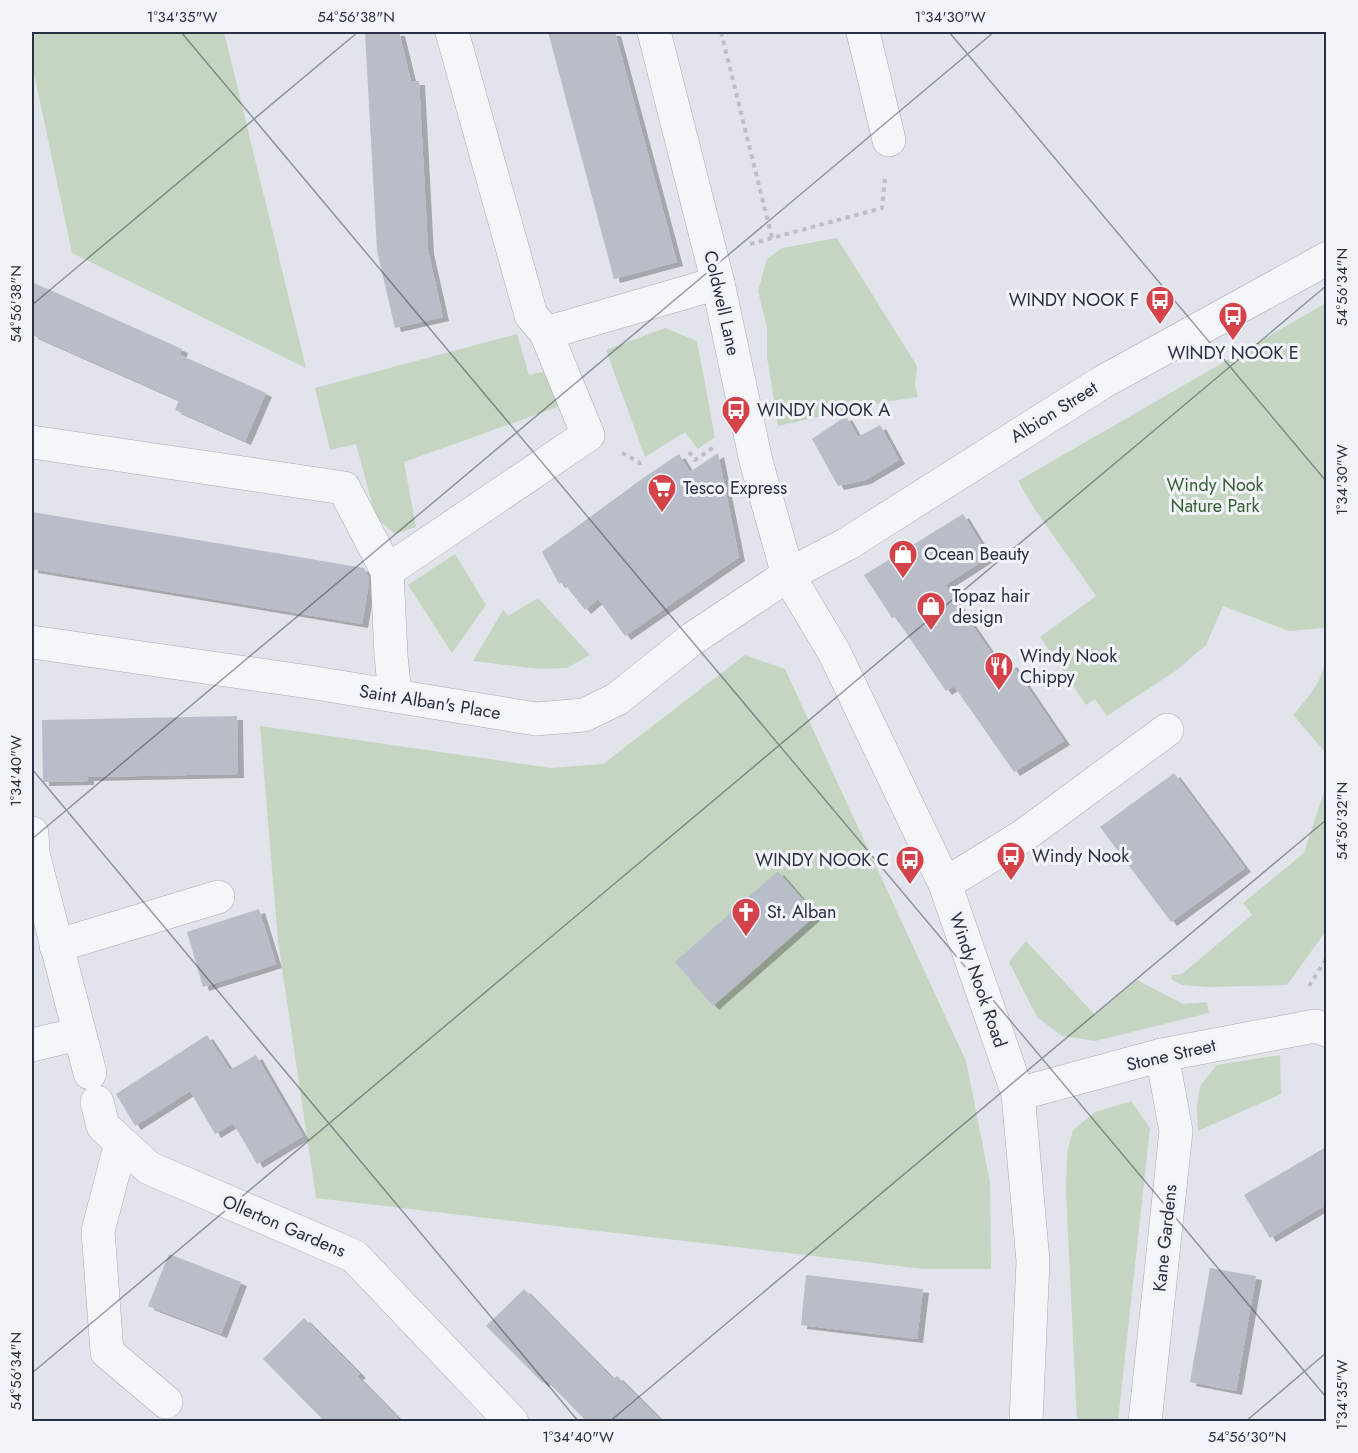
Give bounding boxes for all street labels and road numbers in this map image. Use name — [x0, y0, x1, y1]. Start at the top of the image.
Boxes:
street label: Coldwell Lane — [697, 248, 747, 358]
street label: Albion Street — [1005, 374, 1103, 449]
street label: Saint Alban's Place — [357, 678, 503, 726]
street label: Windy Nook Road — [943, 909, 1013, 1051]
street label: Stone Street — [1124, 1032, 1219, 1078]
street label: Kane Gardens — [1146, 1183, 1184, 1293]
street label: Ollerton Gardens — [218, 1188, 350, 1264]

